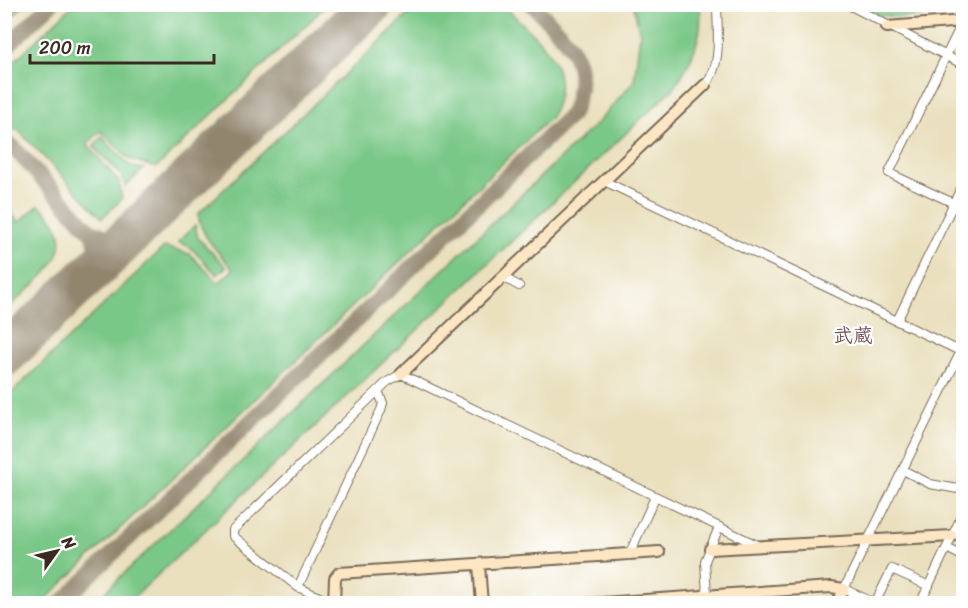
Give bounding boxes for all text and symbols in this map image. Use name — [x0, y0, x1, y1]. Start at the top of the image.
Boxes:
scale bar — [30, 27, 214, 65]
text: 200 m — [39, 32, 91, 64]
district label: 武蔵 — [833, 318, 873, 353]
north arrow — [27, 521, 87, 581]
text: N — [53, 529, 85, 556]

